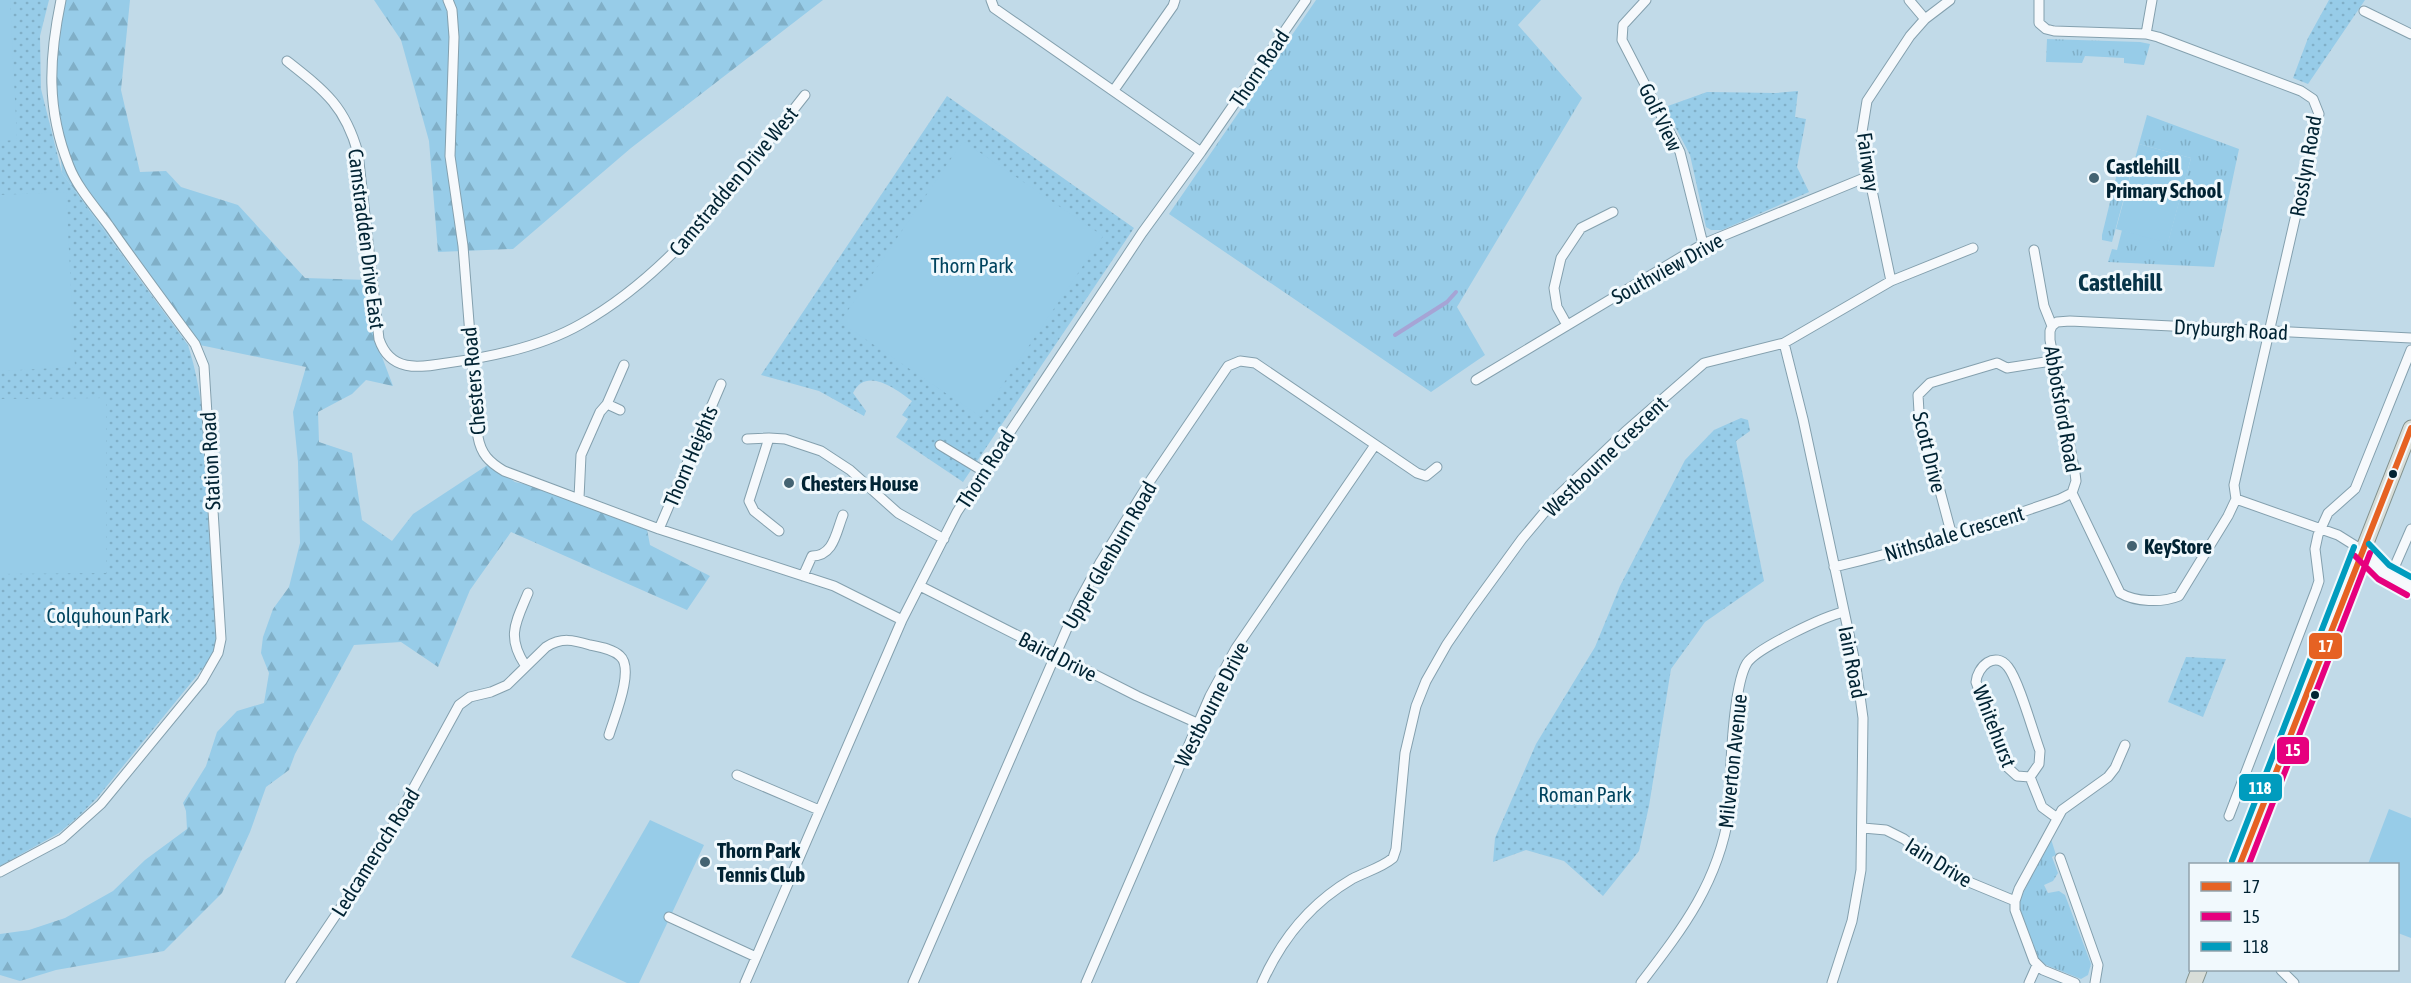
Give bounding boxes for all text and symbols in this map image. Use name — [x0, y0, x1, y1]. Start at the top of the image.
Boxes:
street label: Thorn Road — [1224, 25, 1294, 111]
street label: Golf View — [1634, 79, 1688, 155]
street label: Camstradden Drive West — [664, 102, 802, 260]
street label: Rosslyn Road — [2284, 114, 2326, 218]
street label: Fairway — [1853, 131, 1885, 194]
street label: Camstradden Drive East — [344, 147, 390, 331]
place label: Castlehill Primary School — [2106, 154, 2222, 202]
marker: Castlehill Primary School — [2087, 171, 2101, 185]
street label: Southview Drive — [1607, 227, 1727, 309]
park label: Thorn Park — [930, 253, 1014, 277]
district label: Castlehill — [2078, 269, 2163, 296]
street label: Dryburgh Road — [2173, 314, 2289, 344]
street label: Chesters Road — [456, 326, 490, 436]
street label: Abbotsford Road — [2040, 344, 2086, 474]
street label: Westbourne Crescent — [1538, 391, 1672, 521]
street label: Thorn Heights — [658, 402, 722, 510]
street label: Scott Drive — [1908, 409, 1952, 495]
street label: Station Road — [195, 411, 225, 511]
street label: Thorn Road — [951, 425, 1019, 513]
unlabelled marker — [2387, 468, 2399, 480]
place label: Chesters House — [801, 471, 919, 495]
marker: Chesters House — [782, 476, 796, 490]
street label: Upper Glenburn Road — [1057, 477, 1161, 633]
street label: Nithsdale Crescent — [1881, 500, 2027, 566]
place label: KeyStore — [2144, 534, 2212, 558]
marker: KeyStore — [2125, 539, 2139, 553]
park label: Colquhoun Park — [46, 603, 170, 627]
street label: Iain Road — [1834, 624, 1872, 700]
street label: Baird Drive — [1015, 626, 1101, 686]
line badge: 17 — [2308, 632, 2343, 660]
street label: Westbourne Drive — [1169, 637, 1253, 771]
text: 17 — [2318, 637, 2334, 655]
street label: Whitehurst — [1968, 682, 2022, 770]
unlabelled marker — [2309, 689, 2321, 701]
street label: Milverton Avenue — [1713, 693, 1751, 829]
line badge: 15 — [2276, 736, 2310, 765]
text: 15 — [2285, 741, 2301, 759]
line badge: 118 — [2238, 773, 2283, 802]
text: 118 — [2249, 779, 2272, 797]
park label: Roman Park — [1538, 782, 1632, 806]
street label: Ledcameroch Road — [326, 783, 424, 921]
street label: Iain Drive — [1901, 832, 1977, 892]
place label: Thorn Park Tennis Club — [717, 838, 805, 886]
marker: Thorn Park Tennis Club — [698, 855, 712, 869]
legend — [2189, 863, 2399, 971]
text: 17 — [2243, 876, 2260, 897]
text: 15 — [2243, 906, 2260, 927]
text: 118 — [2243, 936, 2268, 957]

